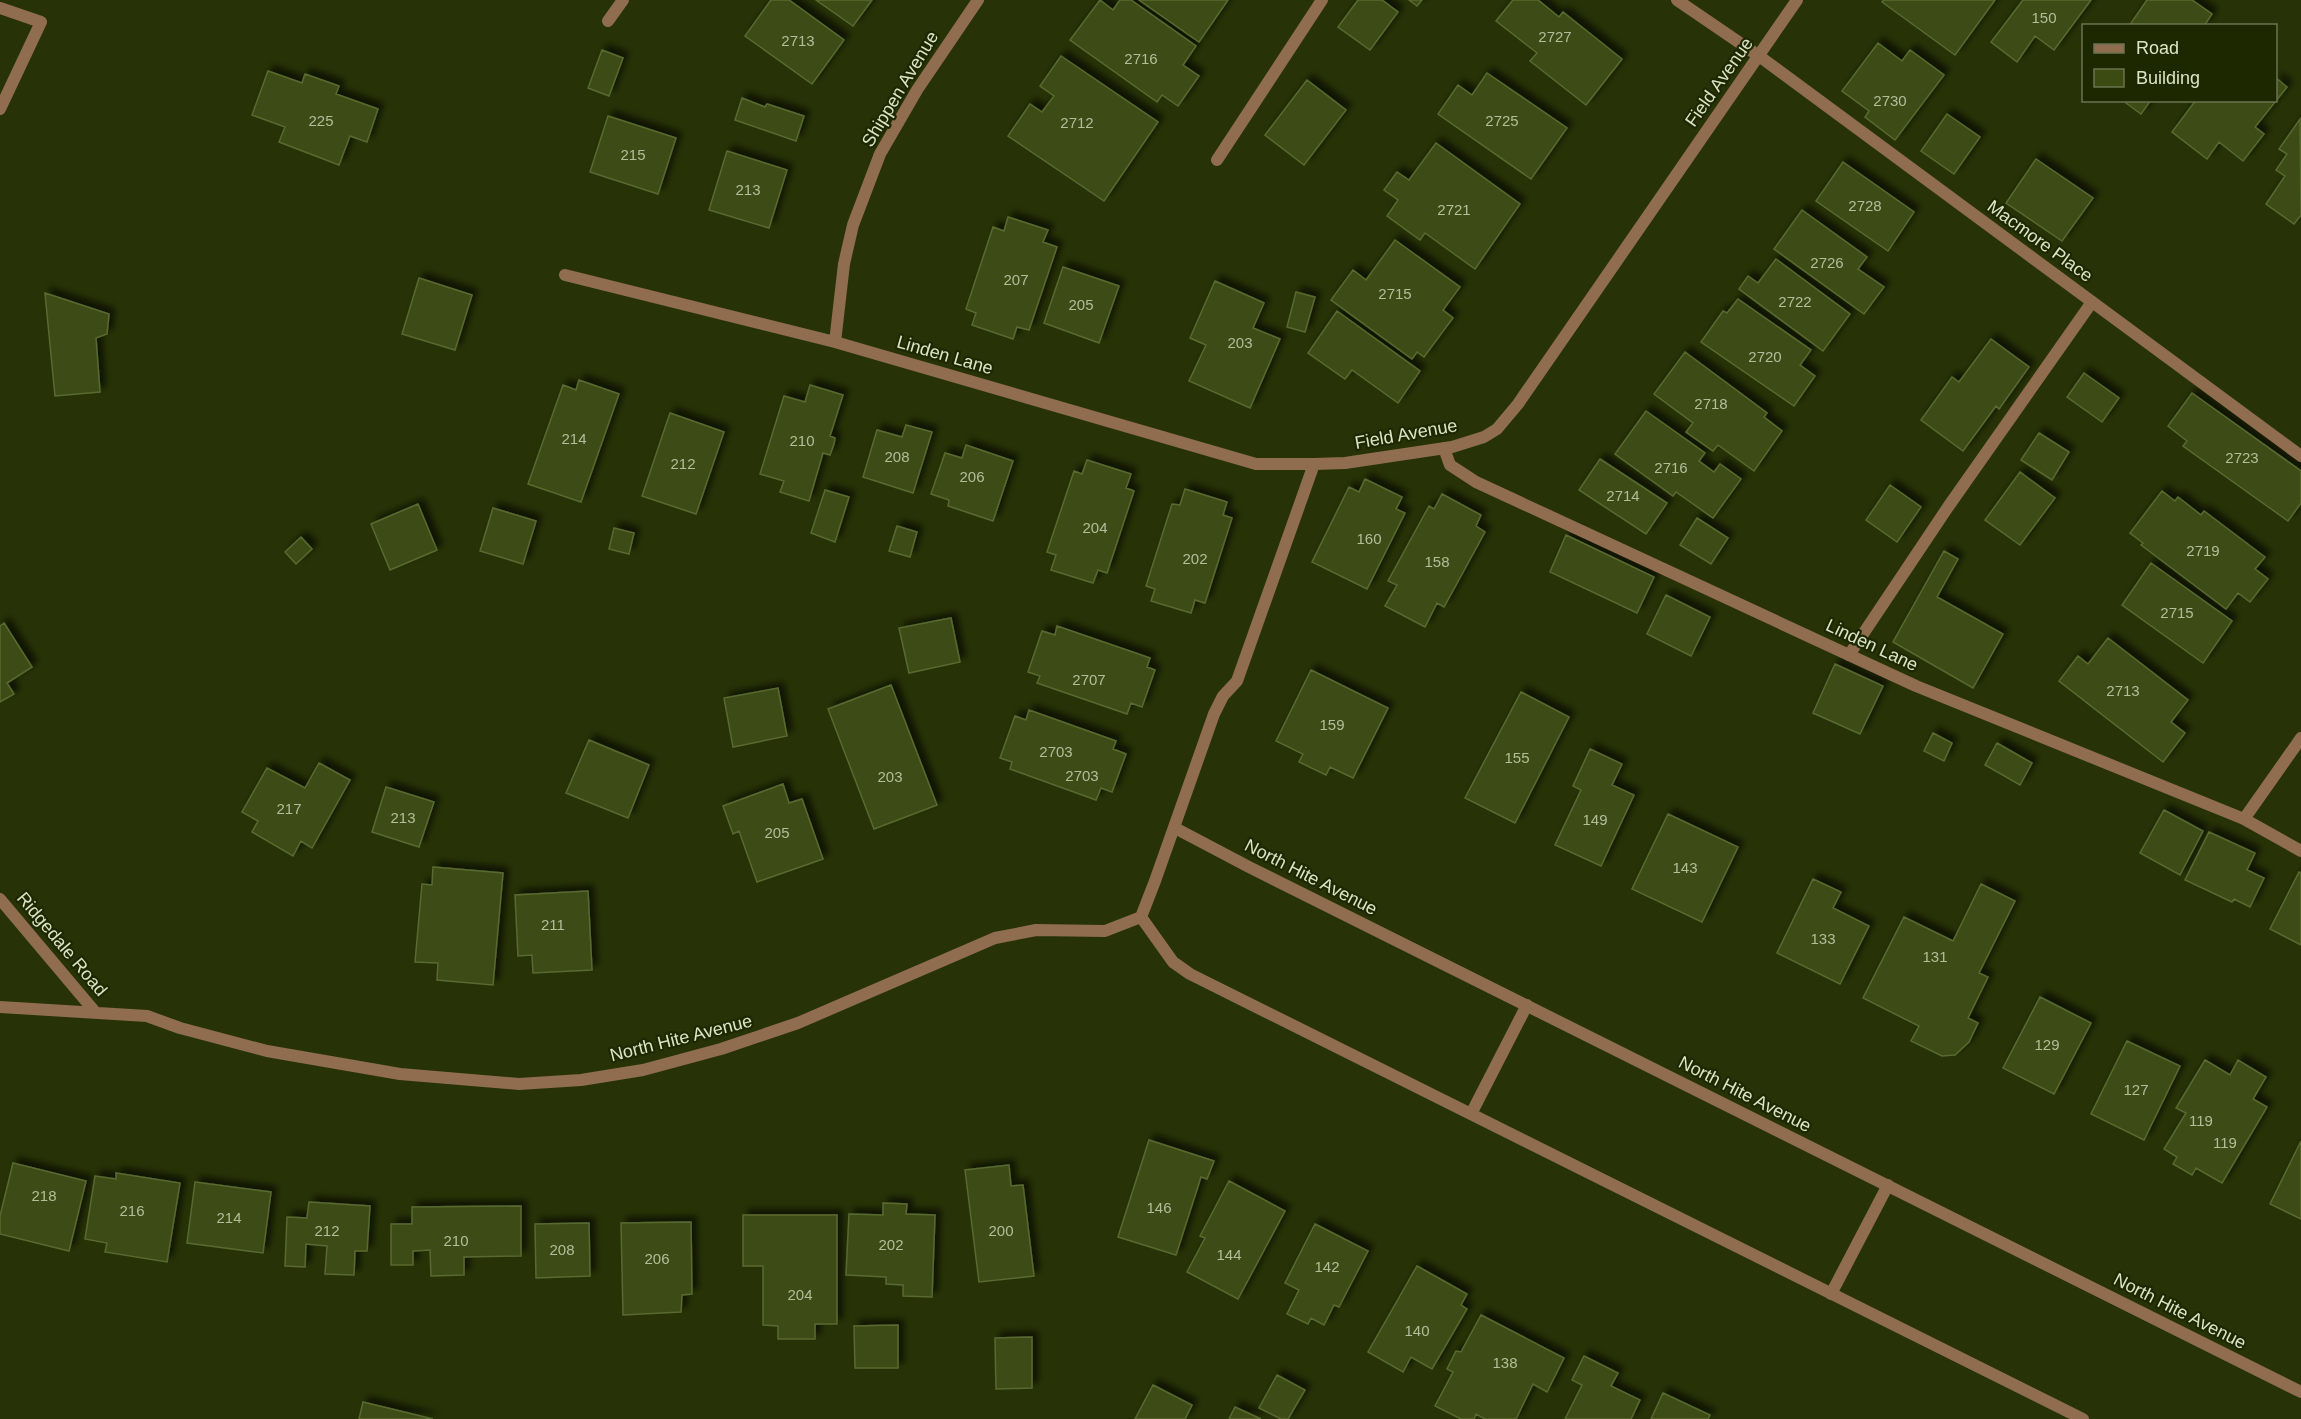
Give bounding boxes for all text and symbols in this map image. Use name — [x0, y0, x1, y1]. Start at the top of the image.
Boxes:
house number: 150 — [2031, 9, 2057, 26]
legend — [2082, 24, 2277, 102]
street label: Shippen Avenue — [858, 28, 942, 150]
house number: 2727 — [1538, 28, 1572, 45]
house number: 2713 — [781, 32, 815, 49]
street label: Field Avenue — [1681, 34, 1757, 130]
text: Road — [2136, 38, 2179, 58]
house number: 2716 — [1124, 50, 1158, 67]
text: Building — [2136, 68, 2200, 88]
house number: 2730 — [1873, 92, 1907, 109]
house number: 225 — [308, 112, 334, 129]
house number: 2725 — [1485, 112, 1519, 129]
house number: 2712 — [1060, 114, 1094, 131]
house number: 215 — [620, 146, 646, 163]
house number: 213 — [735, 181, 761, 198]
street label: Macmore Place — [1984, 196, 2096, 286]
house number: 2728 — [1848, 197, 1882, 214]
house number: 2721 — [1437, 201, 1471, 218]
house number: 2726 — [1810, 254, 1844, 271]
house number: 207 — [1003, 271, 1029, 288]
house number: 2715 — [1378, 285, 1412, 302]
house number: 2722 — [1778, 293, 1812, 310]
house number: 205 — [1068, 296, 1094, 313]
street label: Linden Lane — [895, 332, 995, 378]
house number: 203 — [1227, 334, 1253, 351]
house number: 2720 — [1748, 348, 1782, 365]
house number: 2718 — [1694, 395, 1728, 412]
street label: Field Avenue — [1353, 415, 1459, 453]
house number: 214 — [561, 430, 587, 447]
house number: 210 — [789, 432, 815, 449]
house number: 208 — [884, 448, 910, 465]
house number: 2723 — [2225, 449, 2259, 466]
house number: 212 — [670, 455, 696, 472]
house number: 2716 — [1654, 459, 1688, 476]
house number: 206 — [959, 468, 985, 485]
house number: 2714 — [1606, 487, 1640, 504]
house number: 204 — [1082, 519, 1108, 536]
house number: 160 — [1356, 530, 1382, 547]
house number: 2719 — [2186, 542, 2220, 559]
house number: 202 — [1182, 550, 1208, 567]
house number: 158 — [1424, 553, 1450, 570]
house number: 2715 — [2160, 604, 2194, 621]
street label: Linden Lane — [1823, 615, 1921, 675]
house number: 2707 — [1072, 671, 1106, 688]
house number: 2713 — [2106, 682, 2140, 699]
house number: 159 — [1319, 716, 1345, 733]
house number: 2703 — [1039, 743, 1073, 760]
house number: 155 — [1504, 749, 1530, 766]
house number: 2703 — [1065, 767, 1099, 784]
house number: 203 — [877, 768, 903, 785]
house number: 217 — [276, 800, 302, 817]
house number: 213 — [390, 809, 416, 826]
house number: 149 — [1582, 811, 1608, 828]
house number: 205 — [764, 824, 790, 841]
street label: North Hite Avenue — [1242, 835, 1380, 919]
house number: 143 — [1672, 859, 1698, 876]
street label: Ridgedale Road — [13, 888, 111, 1000]
house number: 211 — [541, 916, 565, 933]
house number: 133 — [1810, 930, 1836, 947]
house number: 131 — [1922, 948, 1948, 965]
street label: North Hite Avenue — [608, 1011, 754, 1065]
house number: 129 — [2034, 1036, 2060, 1053]
street label: North Hite Avenue — [1676, 1052, 1814, 1136]
house number: 127 — [2123, 1081, 2149, 1098]
house number: 119 — [2189, 1112, 2213, 1129]
house number: 119 — [2213, 1134, 2237, 1151]
house number: 218 — [31, 1187, 57, 1204]
house number: 146 — [1146, 1199, 1172, 1216]
house number: 216 — [119, 1202, 145, 1219]
house number: 214 — [216, 1209, 242, 1226]
house number: 212 — [314, 1222, 340, 1239]
house number: 200 — [988, 1222, 1014, 1239]
house number: 210 — [443, 1232, 469, 1249]
house number: 202 — [878, 1236, 904, 1253]
house number: 208 — [549, 1241, 575, 1258]
house number: 144 — [1216, 1246, 1242, 1263]
house number: 206 — [644, 1250, 670, 1267]
house number: 142 — [1314, 1258, 1340, 1275]
street label: North Hite Avenue — [2111, 1269, 2249, 1353]
house number: 204 — [787, 1286, 813, 1303]
house number: 140 — [1404, 1322, 1430, 1339]
house number: 138 — [1492, 1354, 1518, 1371]

